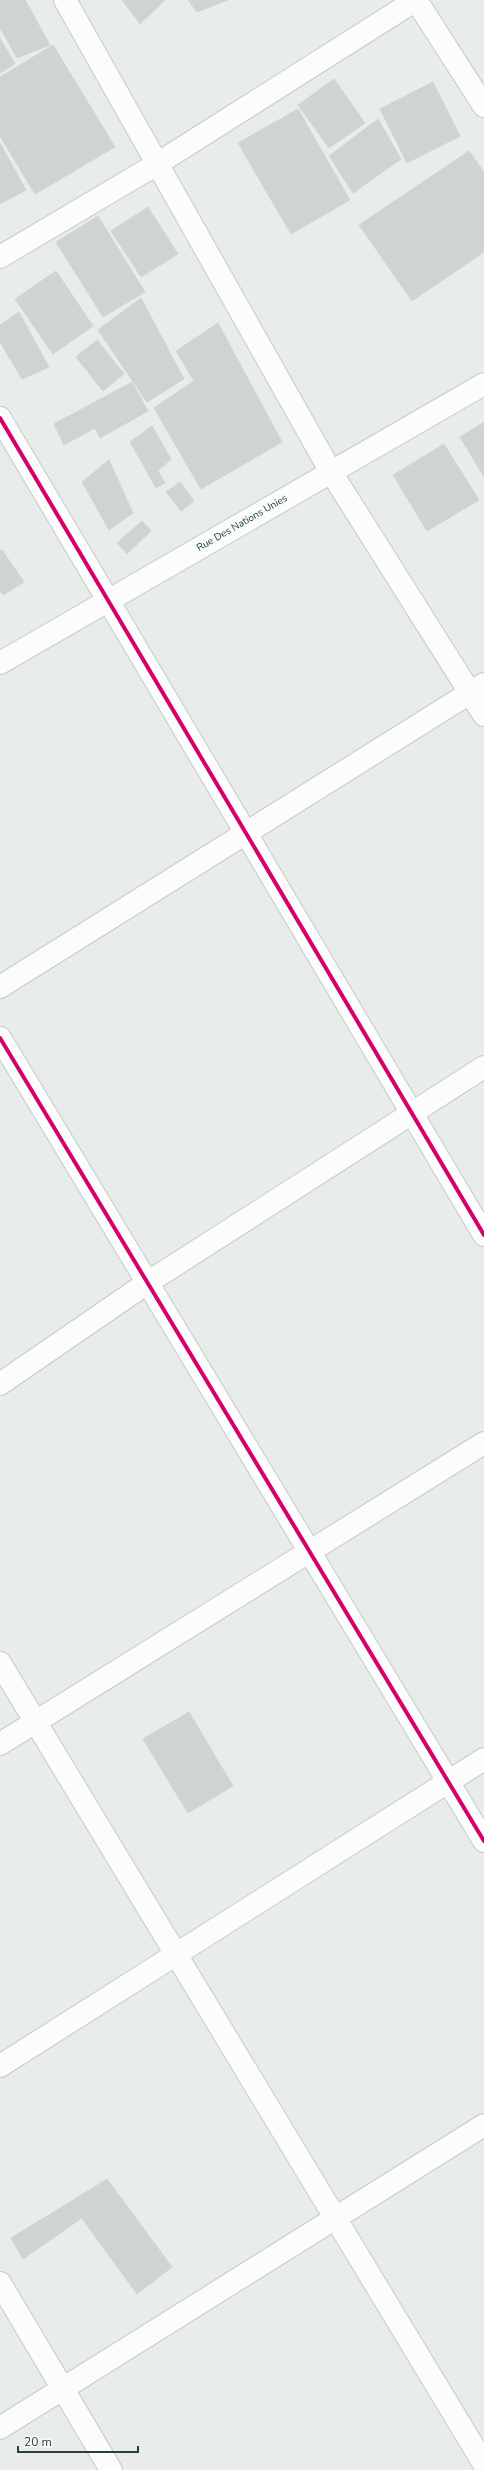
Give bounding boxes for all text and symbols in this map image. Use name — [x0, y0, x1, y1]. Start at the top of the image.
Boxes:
street label: Rue Des Nations Unies — [194, 491, 290, 555]
scale bar — [18, 2428, 138, 2454]
text: 20 m — [24, 2434, 52, 2450]

